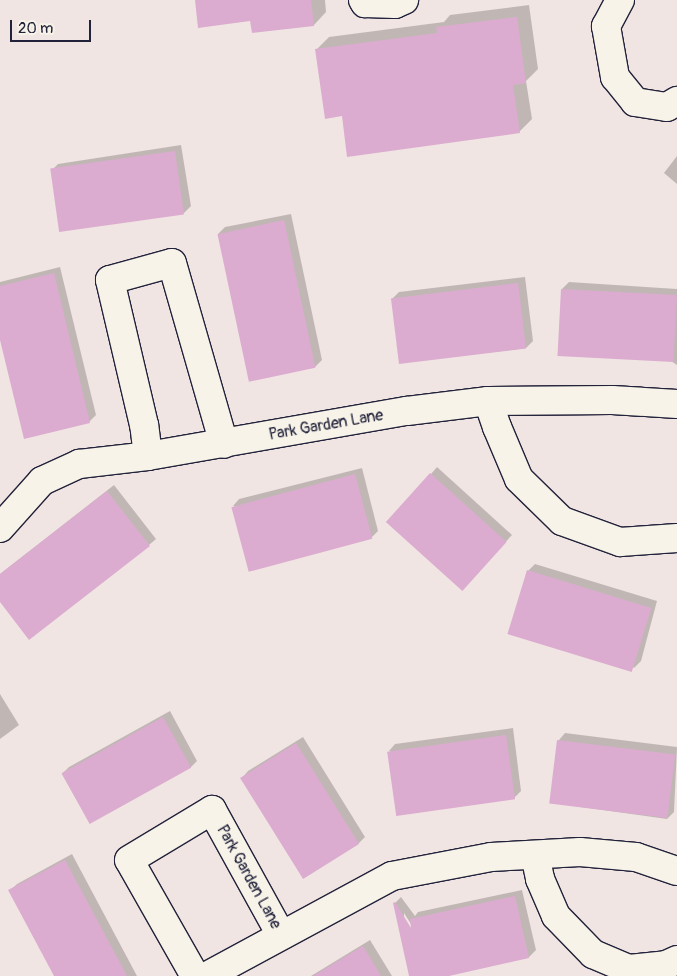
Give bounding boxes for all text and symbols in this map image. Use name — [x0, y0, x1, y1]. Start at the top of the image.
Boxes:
scale bar — [12, 10, 94, 42]
text: 20 m — [18, 19, 53, 38]
street label: Park Garden Lane — [267, 405, 385, 445]
street label: Park Garden Lane — [212, 822, 286, 932]

